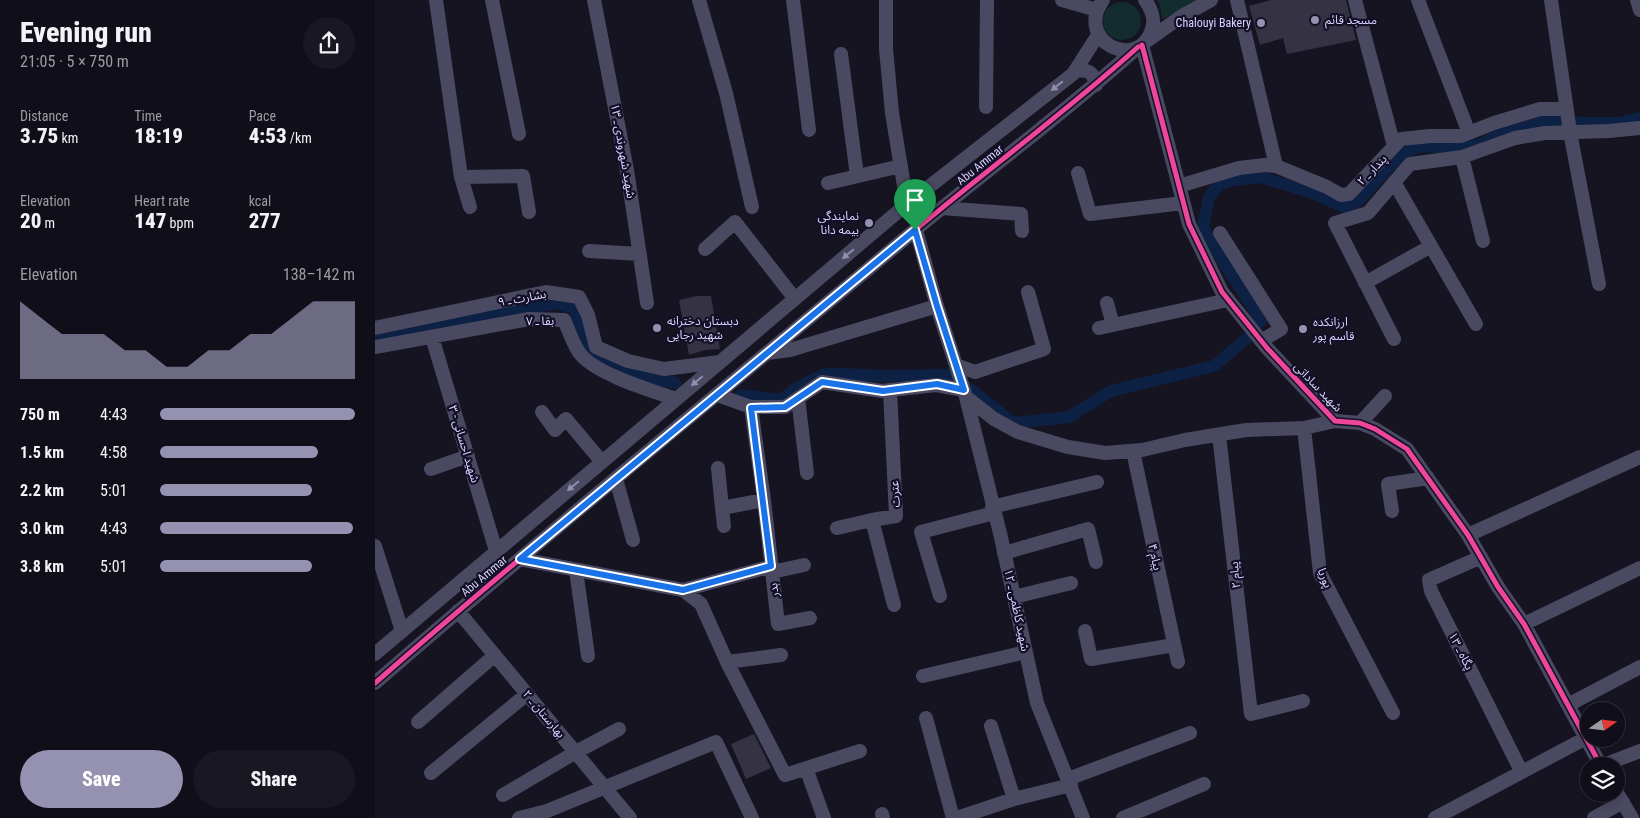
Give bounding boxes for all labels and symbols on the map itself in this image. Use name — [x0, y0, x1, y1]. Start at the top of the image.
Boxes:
place label: مسجد قائم — [1325, 13, 1377, 29]
marker: مسجد قائم — [1309, 14, 1321, 26]
place label: Chalouyi Bakery — [1176, 16, 1251, 30]
marker: Chalouyi Bakery — [1255, 17, 1267, 29]
one-way arrow — [1051, 81, 1064, 92]
street label: شهید شهروندی ـ ۱۳ — [608, 103, 638, 199]
street label: Abu Ammar — [954, 142, 1006, 188]
street label: پندار ـ ۲ — [1354, 152, 1391, 189]
pin — [894, 179, 936, 230]
place label: نمایندگی بیمه دانا — [817, 209, 859, 237]
marker: نمایندگی بیمه دانا — [863, 217, 875, 229]
one-way arrow — [842, 248, 855, 259]
street label: بشارت ـ ۹ — [497, 287, 547, 309]
street label: بقا ـ ۷ — [526, 314, 554, 328]
place label: دبستان دخترانه شهید رجایی — [667, 314, 739, 342]
place label: ارزانکده قاسم پور — [1312, 315, 1354, 345]
marker: دبستان دخترانه شهید رجایی — [651, 322, 663, 334]
marker: ارزانکده قاسم پور — [1297, 323, 1309, 335]
street label: شهید ساداتی — [1291, 359, 1345, 415]
one-way arrow — [692, 375, 704, 387]
street label: شهید احسانی - ۳ — [446, 404, 482, 484]
one-way arrow — [568, 480, 580, 492]
street label: عترت — [887, 480, 903, 508]
street label: پیام ۴ — [1143, 542, 1165, 572]
street label: Abu Ammar — [458, 552, 510, 599]
street label: پیام ۲ — [1227, 561, 1245, 589]
street label: پوریا — [1314, 566, 1335, 590]
street label: شهید کاظمی ـ ۱۲ — [1001, 568, 1033, 653]
street label: بدر — [766, 582, 782, 599]
street label: پگاه ـ ۱۳ — [1445, 630, 1476, 673]
street label: بهارستان ـ ۲ — [520, 687, 568, 741]
north arrow — [1580, 702, 1625, 748]

